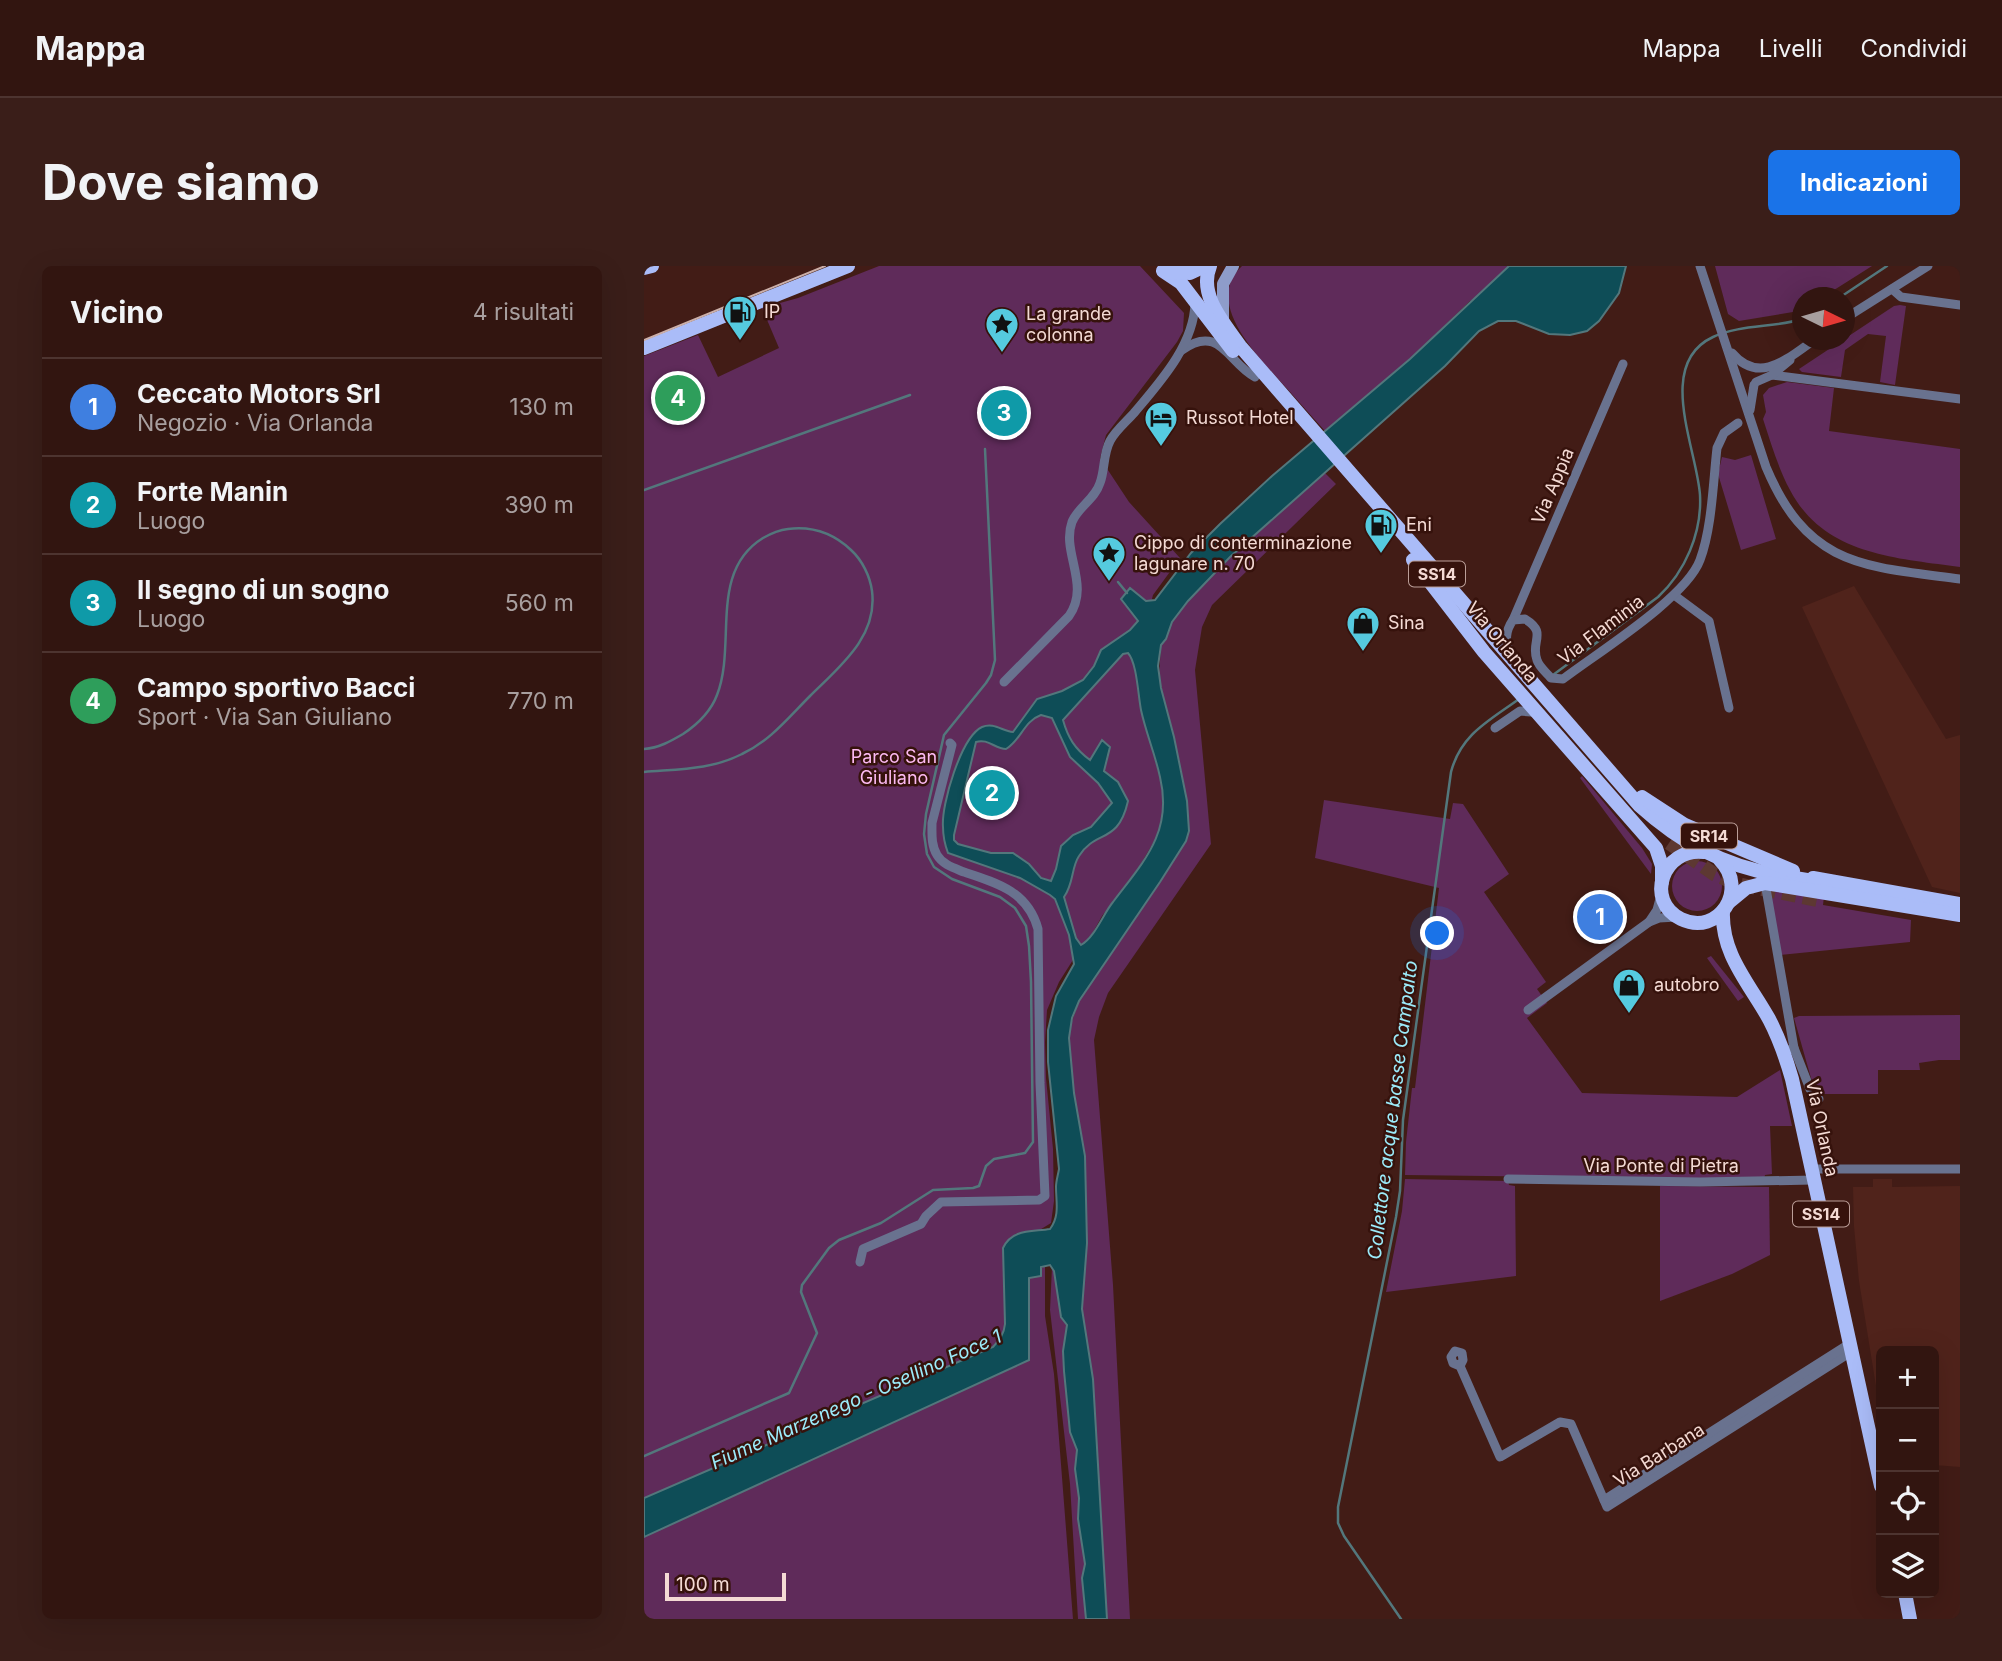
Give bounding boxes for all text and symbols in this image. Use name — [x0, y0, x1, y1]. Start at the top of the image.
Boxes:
text: Mappa — [35, 28, 146, 68]
text: Mappa — [1642, 34, 1721, 63]
text: Livelli — [1759, 34, 1823, 63]
text: Condividi — [1861, 34, 1967, 63]
button: Indicazioni — [1768, 150, 1960, 215]
text: Dove siamo — [42, 153, 320, 212]
north arrow — [1792, 287, 1855, 350]
fuel station icon: IP — [721, 293, 759, 342]
text: Vicino — [70, 294, 163, 330]
text: 4 risultati — [473, 298, 574, 326]
place label: IP — [764, 301, 780, 322]
place label: La grande colonna — [1026, 303, 1111, 345]
place icon: La grande colonna — [983, 305, 1021, 354]
pin: 4 — [655, 372, 701, 424]
text: Ceccato Motors Srl — [137, 378, 381, 409]
pin: 3 — [981, 387, 1027, 439]
text: 1 — [88, 393, 98, 421]
text: 130 m — [509, 393, 574, 421]
hotel icon: Russot Hotel — [1142, 399, 1180, 448]
place label: Russot Hotel — [1186, 407, 1294, 428]
text: Negozio · Via Orlanda — [137, 409, 373, 437]
street label: Via Appia — [1527, 444, 1578, 527]
text: Forte Manin — [137, 476, 288, 507]
text: 2 — [86, 491, 100, 519]
text: 390 m — [504, 491, 574, 519]
fuel station icon: Eni — [1362, 506, 1400, 555]
text: Luogo — [137, 507, 205, 535]
place label: Eni — [1406, 514, 1432, 535]
place label: Cippo di conterminazione lagunare n. 70 — [1134, 532, 1352, 574]
place icon: Cippo di conterminazione lagunare n. 70 — [1090, 534, 1128, 583]
road number: SS14 — [1409, 562, 1465, 586]
text: Il segno di un sogno — [137, 574, 389, 605]
text: 3 — [86, 589, 100, 617]
text: 560 m — [505, 589, 574, 617]
street label: Via Flaminia — [1554, 590, 1648, 669]
street label: Via Orlanda — [1463, 597, 1542, 686]
shop icon: Sina — [1344, 604, 1382, 653]
text: Luogo — [137, 605, 205, 633]
place label: Sina — [1388, 612, 1425, 633]
text: Campo sportivo Bacci — [137, 672, 415, 703]
text: 4 — [85, 687, 101, 715]
text: 770 m — [507, 687, 574, 715]
text: Sport · Via San Giuliano — [137, 703, 392, 731]
park label: Parco San Giuliano — [851, 746, 937, 788]
pin: 2 — [969, 767, 1015, 819]
road number: SR14 — [1681, 824, 1737, 848]
pin: 1 — [1577, 891, 1623, 943]
your location — [1420, 916, 1454, 950]
water label: Collettore acque basse Campalto — [1363, 959, 1422, 1261]
shop icon: autobro — [1610, 966, 1648, 1015]
place label: autobro — [1654, 974, 1720, 995]
street label: Via Orlanda — [1802, 1077, 1843, 1178]
street label: Via Ponte di Pietra — [1583, 1155, 1739, 1176]
road number: SS14 — [1793, 1202, 1849, 1226]
water label: Fiume Marzenego - Osellino Foce 1 — [707, 1325, 1005, 1474]
map controls — [1876, 1346, 1939, 1598]
button: + — [1876, 1346, 1939, 1409]
button: − — [1876, 1409, 1939, 1472]
street label: Via Barbana — [1610, 1418, 1708, 1491]
button: locate — [1876, 1472, 1939, 1535]
button: layers — [1876, 1535, 1939, 1598]
scale bar — [665, 1570, 786, 1602]
text: 100 m — [676, 1573, 730, 1596]

